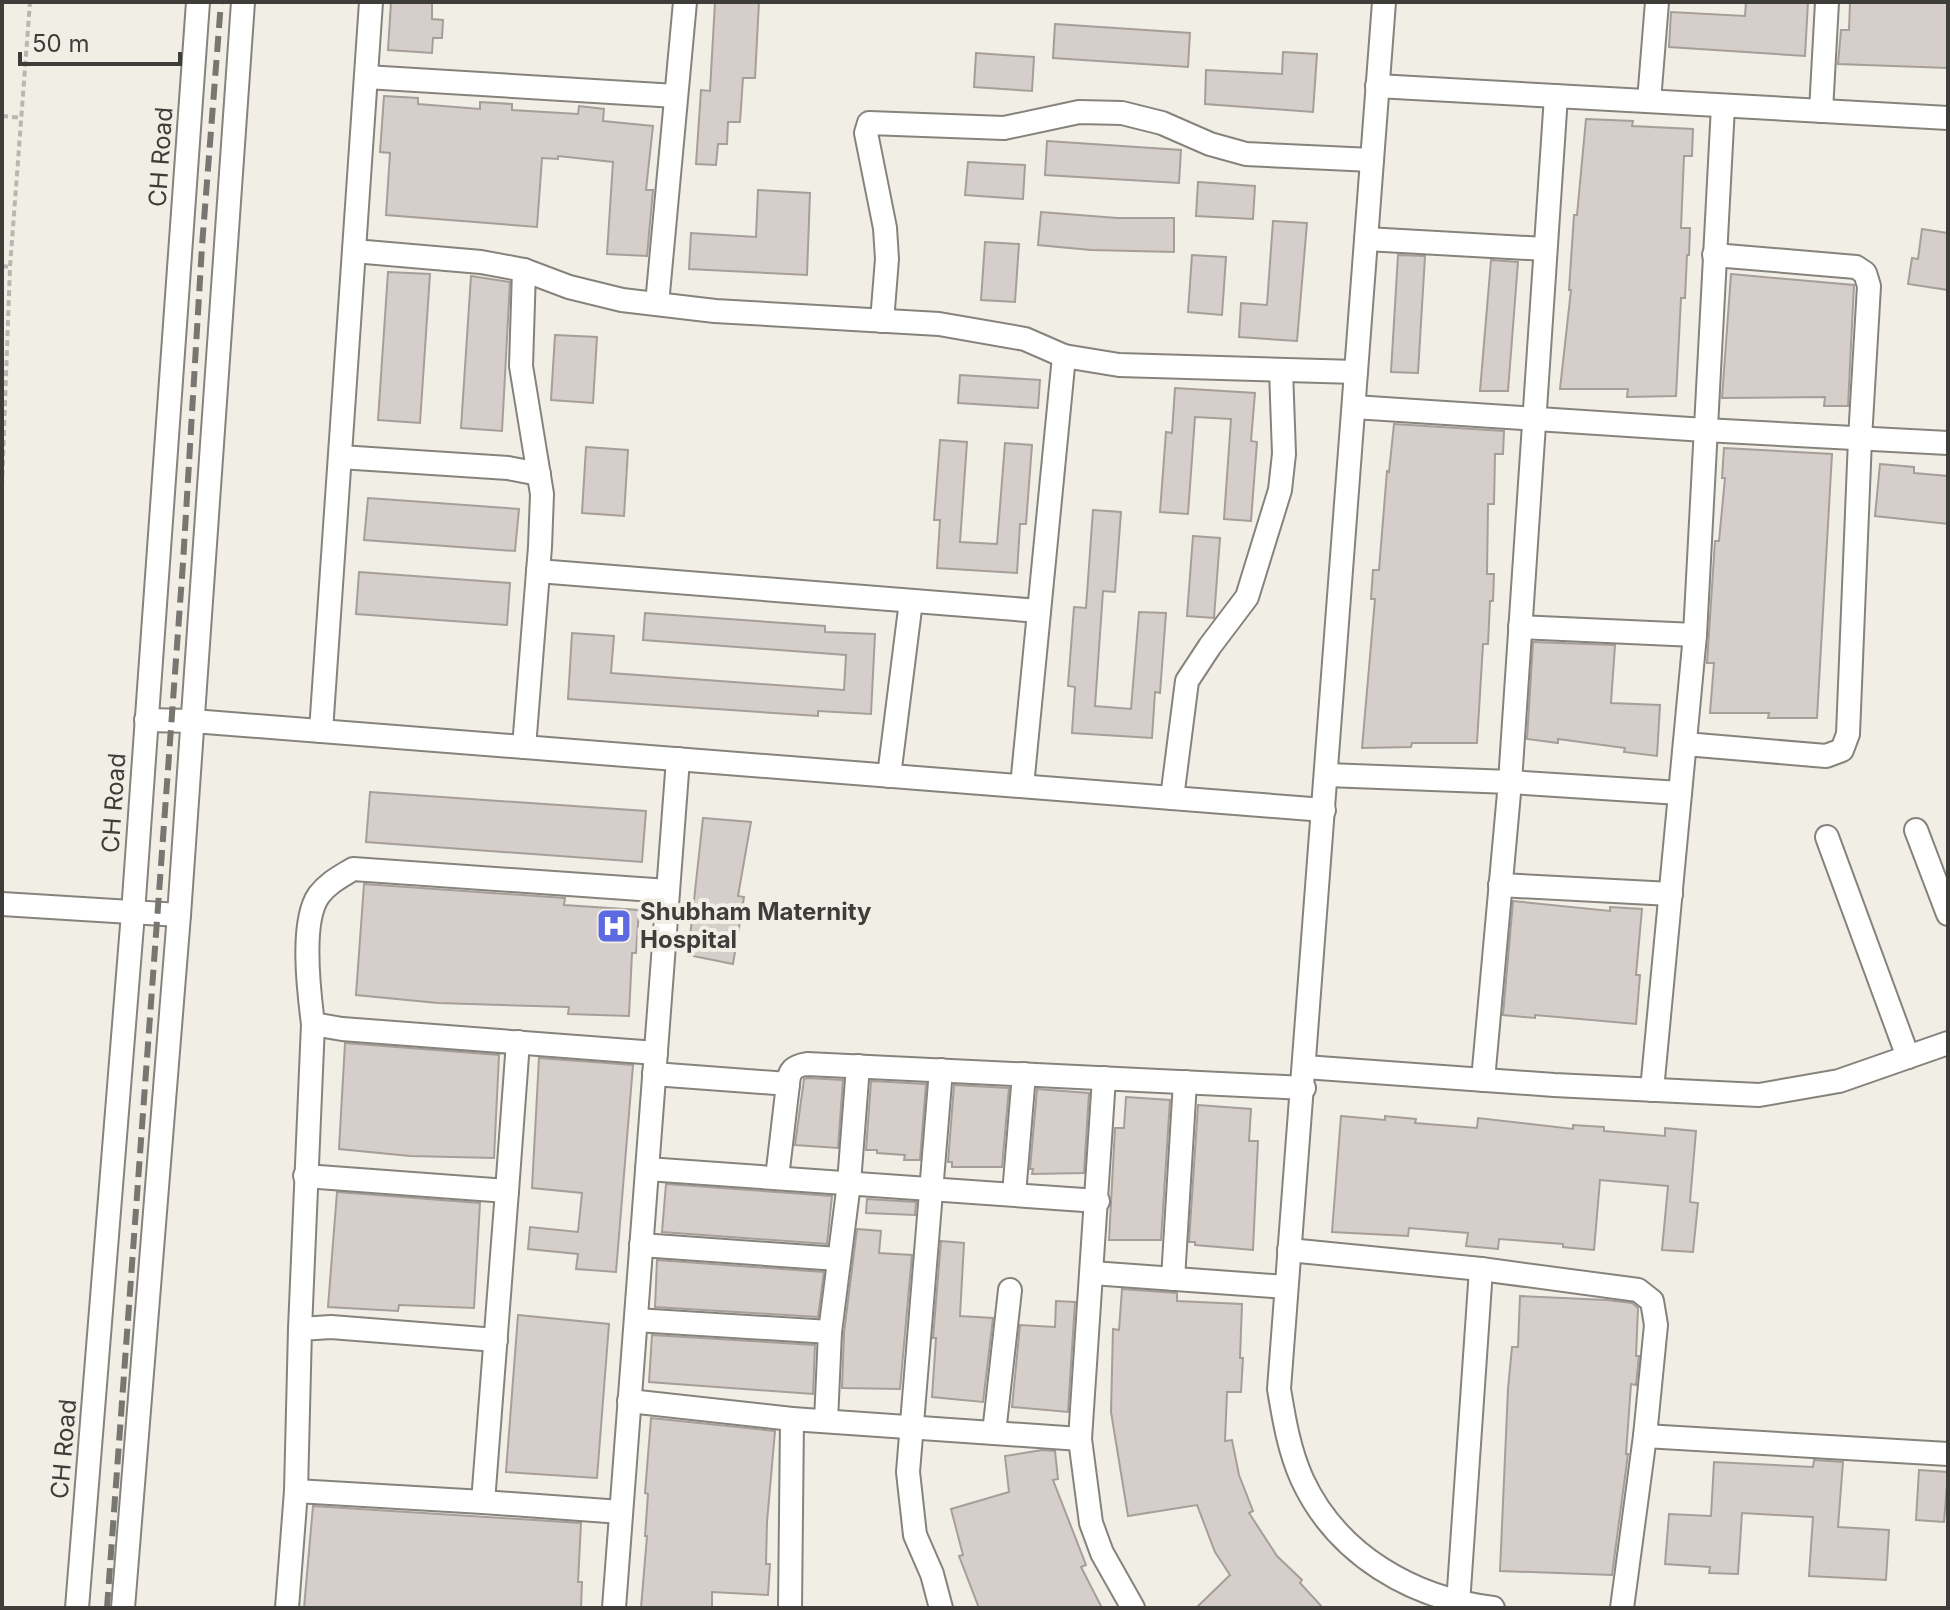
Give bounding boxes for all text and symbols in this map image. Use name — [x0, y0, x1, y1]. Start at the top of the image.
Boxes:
scale bar — [20, 16, 180, 66]
text: 50 m — [32, 29, 90, 58]
street label: CH Road — [143, 106, 178, 208]
street label: CH Road — [96, 752, 131, 854]
place label: Shubham Maternity Hospital — [640, 897, 872, 954]
hospital icon: Shubham Maternity Hospital — [595, 907, 633, 945]
street label: CH Road — [45, 1398, 82, 1500]

